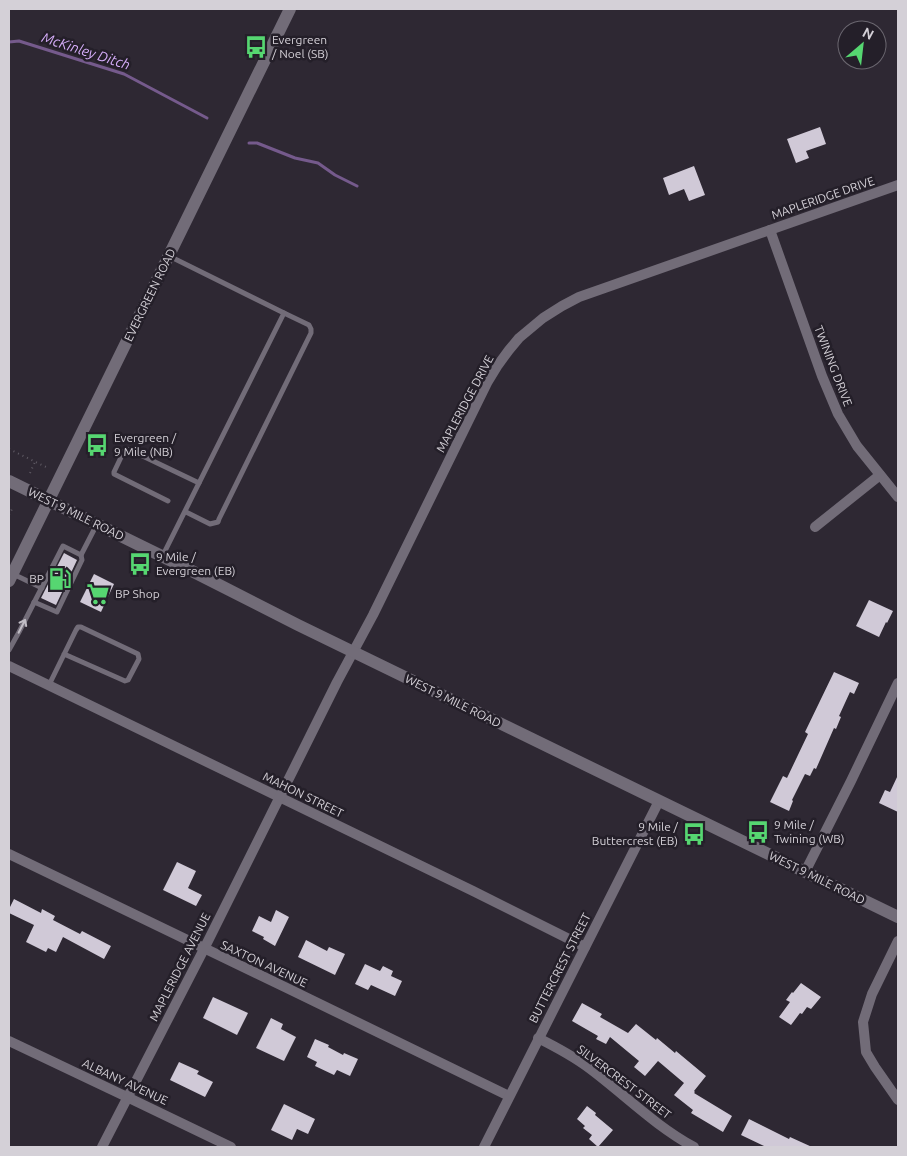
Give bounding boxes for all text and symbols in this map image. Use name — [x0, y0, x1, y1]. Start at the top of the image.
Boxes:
north arrow — [837, 20, 887, 70]
text: N — [860, 24, 876, 43]
water label: McKinley Ditch — [40, 29, 132, 73]
place label: Evergreen / Noel (SB) — [271, 33, 329, 61]
bus stop icon: Evergreen / Noel (SB) — [243, 34, 269, 60]
street label: MAPLERIDGE DRIVE — [770, 174, 876, 221]
street label: EVERGREEN ROAD — [121, 246, 178, 343]
street label: TWINING DRIVE — [812, 324, 855, 408]
street label: MAPLERIDGE DRIVE — [433, 353, 496, 455]
place label: Evergreen / 9 Mile (NB) — [114, 431, 177, 459]
bus stop icon: Evergreen / 9 Mile (NB) — [84, 432, 110, 458]
street label: WEST 9 MILE ROAD — [26, 485, 126, 542]
place label: 9 Mile / Evergreen (EB) — [156, 550, 236, 578]
bus stop icon: 9 Mile / Evergreen (EB) — [127, 551, 153, 577]
fuel station icon: BP — [47, 566, 73, 592]
place label: BP — [29, 572, 44, 585]
supermarket icon: BP Shop — [85, 581, 111, 607]
place label: BP Shop — [115, 587, 160, 600]
one-way arrow — [18, 619, 27, 634]
street label: WEST 9 MILE ROAD — [403, 672, 503, 729]
street label: MAHON STREET — [261, 769, 346, 820]
place label: 9 Mile / Twining (WB) — [774, 818, 844, 846]
bus stop icon: 9 Mile / Twining (WB) — [745, 819, 771, 845]
place label: 9 Mile / Buttercrest (EB) — [592, 820, 679, 848]
bus stop icon: 9 Mile / Buttercrest (EB) — [681, 821, 707, 847]
street label: WEST 9 MILE ROAD — [767, 849, 867, 906]
street label: MAPLERIDGE AVENUE — [147, 910, 213, 1023]
street label: BUTTERCREST STREET — [526, 910, 593, 1025]
street label: SAXTON AVENUE — [219, 938, 310, 989]
street label: SILVERCREST STREET — [575, 1042, 674, 1121]
street label: ALBANY AVENUE — [80, 1056, 170, 1107]

